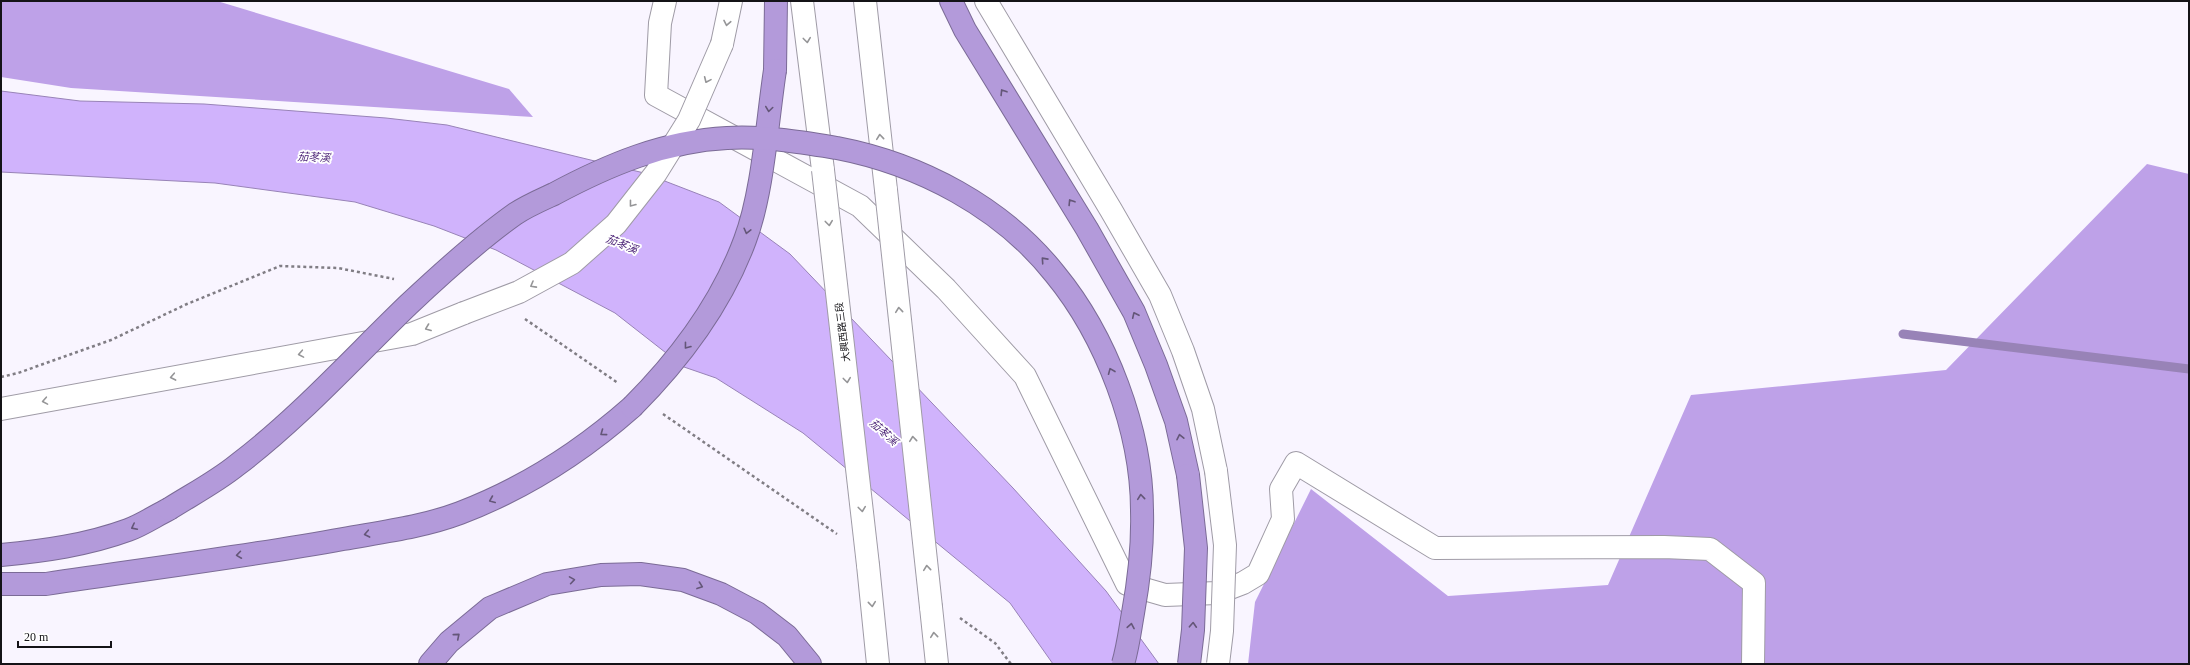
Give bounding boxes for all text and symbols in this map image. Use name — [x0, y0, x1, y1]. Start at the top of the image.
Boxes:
one-way arrow — [723, 20, 731, 26]
one-way arrow — [802, 37, 811, 43]
one-way arrow — [703, 76, 711, 83]
one-way arrow — [1000, 89, 1007, 96]
one-way arrow — [765, 106, 774, 112]
one-way arrow — [876, 134, 885, 140]
water label: 茄苳溪 — [297, 150, 333, 164]
one-way arrow — [630, 199, 637, 206]
one-way arrow — [1068, 199, 1075, 206]
one-way arrow — [824, 220, 833, 226]
one-way arrow — [744, 228, 752, 234]
water label: 茄苳溪 — [604, 232, 641, 256]
one-way arrow — [1042, 258, 1049, 265]
one-way arrow — [530, 280, 537, 288]
street label: 大興西路三段 — [833, 301, 852, 362]
one-way arrow — [895, 307, 904, 313]
one-way arrow — [1132, 312, 1140, 320]
one-way arrow — [424, 323, 431, 331]
one-way arrow — [685, 341, 692, 348]
one-way arrow — [298, 350, 304, 358]
one-way arrow — [1107, 367, 1115, 374]
one-way arrow — [170, 372, 176, 380]
one-way arrow — [842, 377, 851, 383]
one-way arrow — [42, 397, 48, 405]
water label: 茄苳溪 — [868, 417, 902, 449]
one-way arrow — [600, 428, 607, 435]
one-way arrow — [1176, 434, 1184, 440]
one-way arrow — [909, 436, 918, 442]
one-way arrow — [1137, 494, 1146, 500]
one-way arrow — [488, 495, 495, 503]
one-way arrow — [857, 506, 866, 512]
one-way arrow — [131, 522, 138, 530]
one-way arrow — [364, 530, 370, 538]
one-way arrow — [236, 550, 242, 559]
one-way arrow — [923, 565, 932, 571]
one-way arrow — [569, 576, 575, 585]
one-way arrow — [696, 582, 703, 590]
one-way arrow — [868, 601, 877, 607]
one-way arrow — [1189, 622, 1198, 628]
scale bar — [18, 623, 111, 649]
one-way arrow — [1126, 623, 1135, 629]
text: 20 m — [24, 630, 49, 644]
one-way arrow — [930, 632, 939, 639]
one-way arrow — [453, 634, 460, 641]

